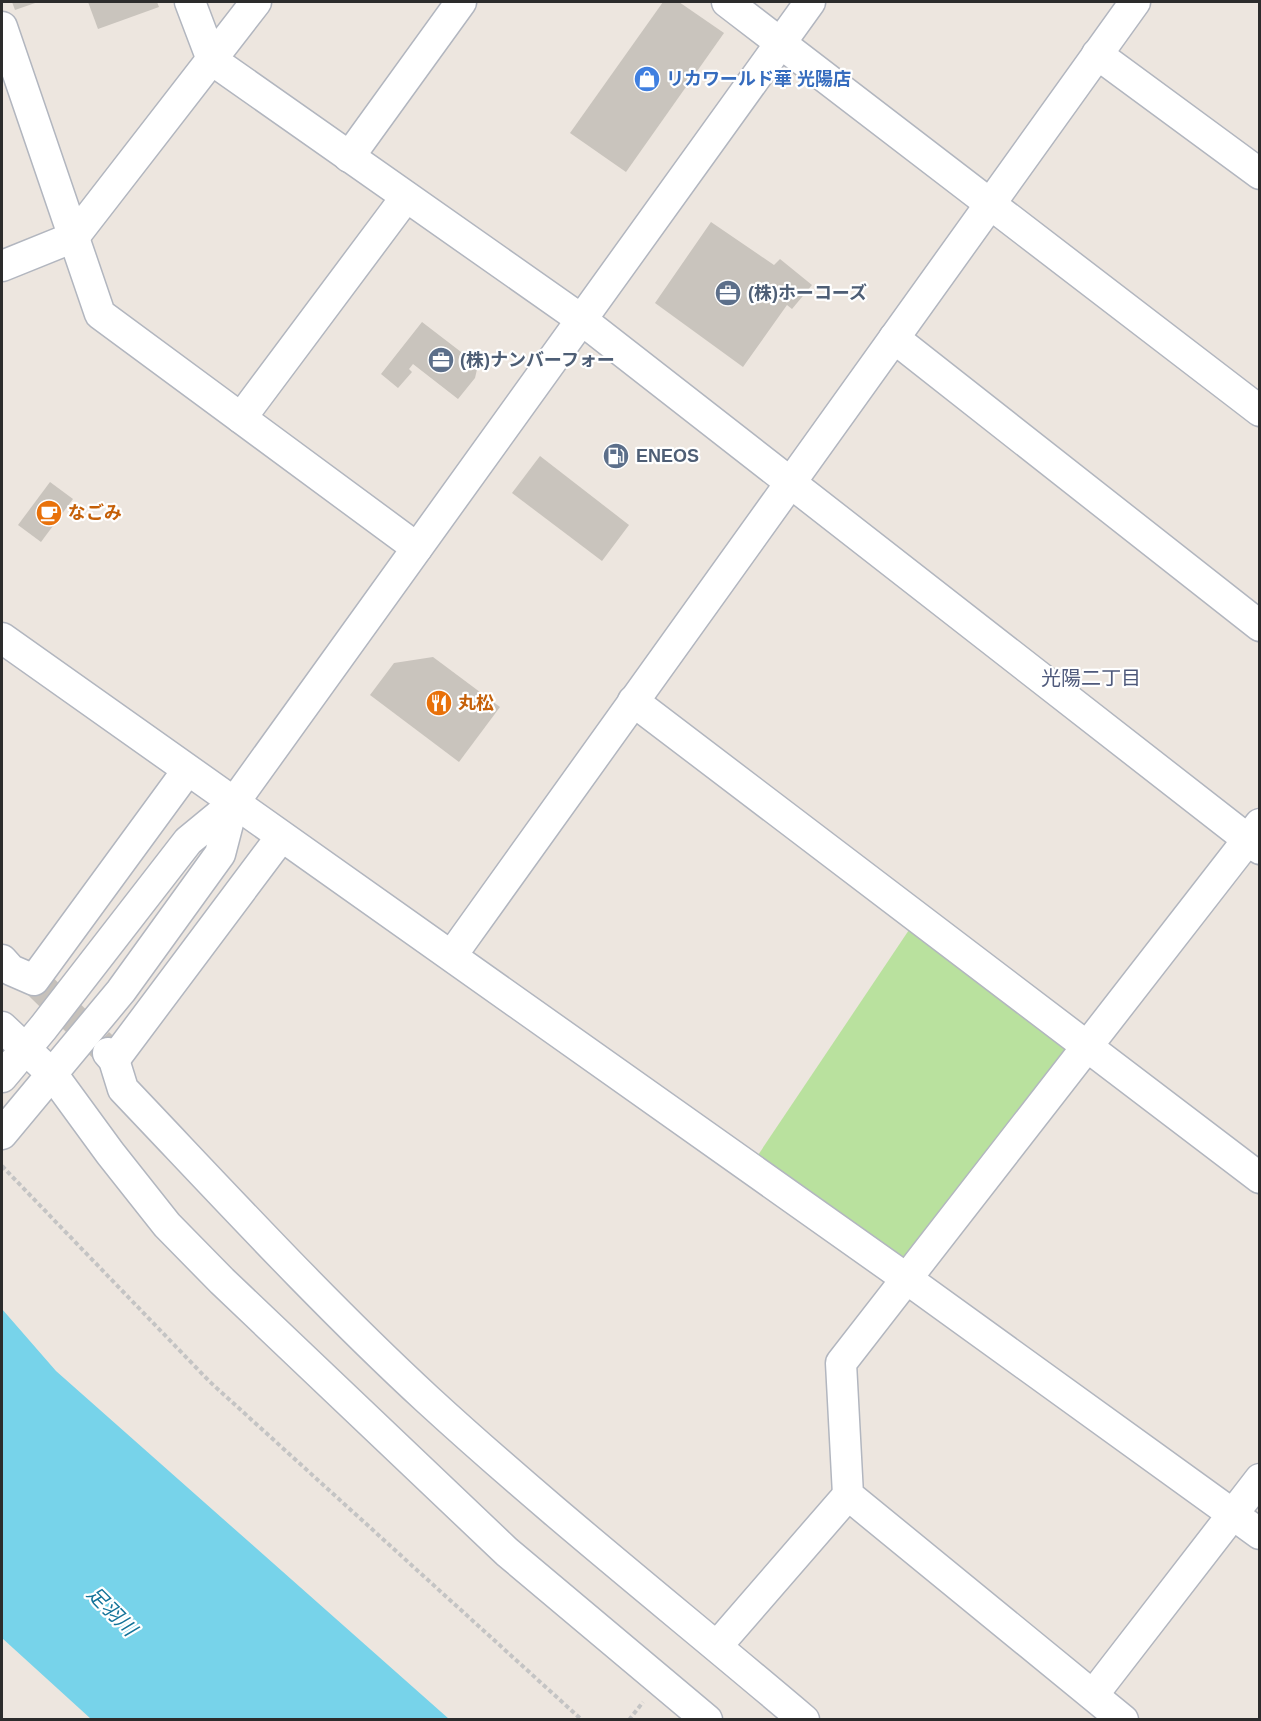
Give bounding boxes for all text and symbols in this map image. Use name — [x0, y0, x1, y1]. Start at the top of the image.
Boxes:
shop icon: リカワールド華 光陽店 — [632, 64, 662, 94]
place label: リカワールド華 光陽店 — [666, 69, 851, 89]
office icon: (株)ホーコーズ — [713, 278, 743, 308]
place label: (株)ホーコーズ — [748, 283, 867, 303]
office icon: (株)ナンバーフォー — [426, 345, 456, 375]
place label: (株)ナンバーフォー — [460, 350, 615, 370]
fuel station icon: ENEOS — [601, 441, 631, 471]
place label: ENEOS — [636, 446, 699, 466]
cafe icon: なごみ — [34, 498, 64, 528]
place label: なごみ — [68, 503, 122, 523]
district label: 光陽二丁目 — [1041, 667, 1141, 689]
restaurant icon: 丸松 — [424, 688, 454, 718]
place label: 丸松 — [458, 693, 494, 713]
water label: 足羽川 — [83, 1582, 142, 1641]

